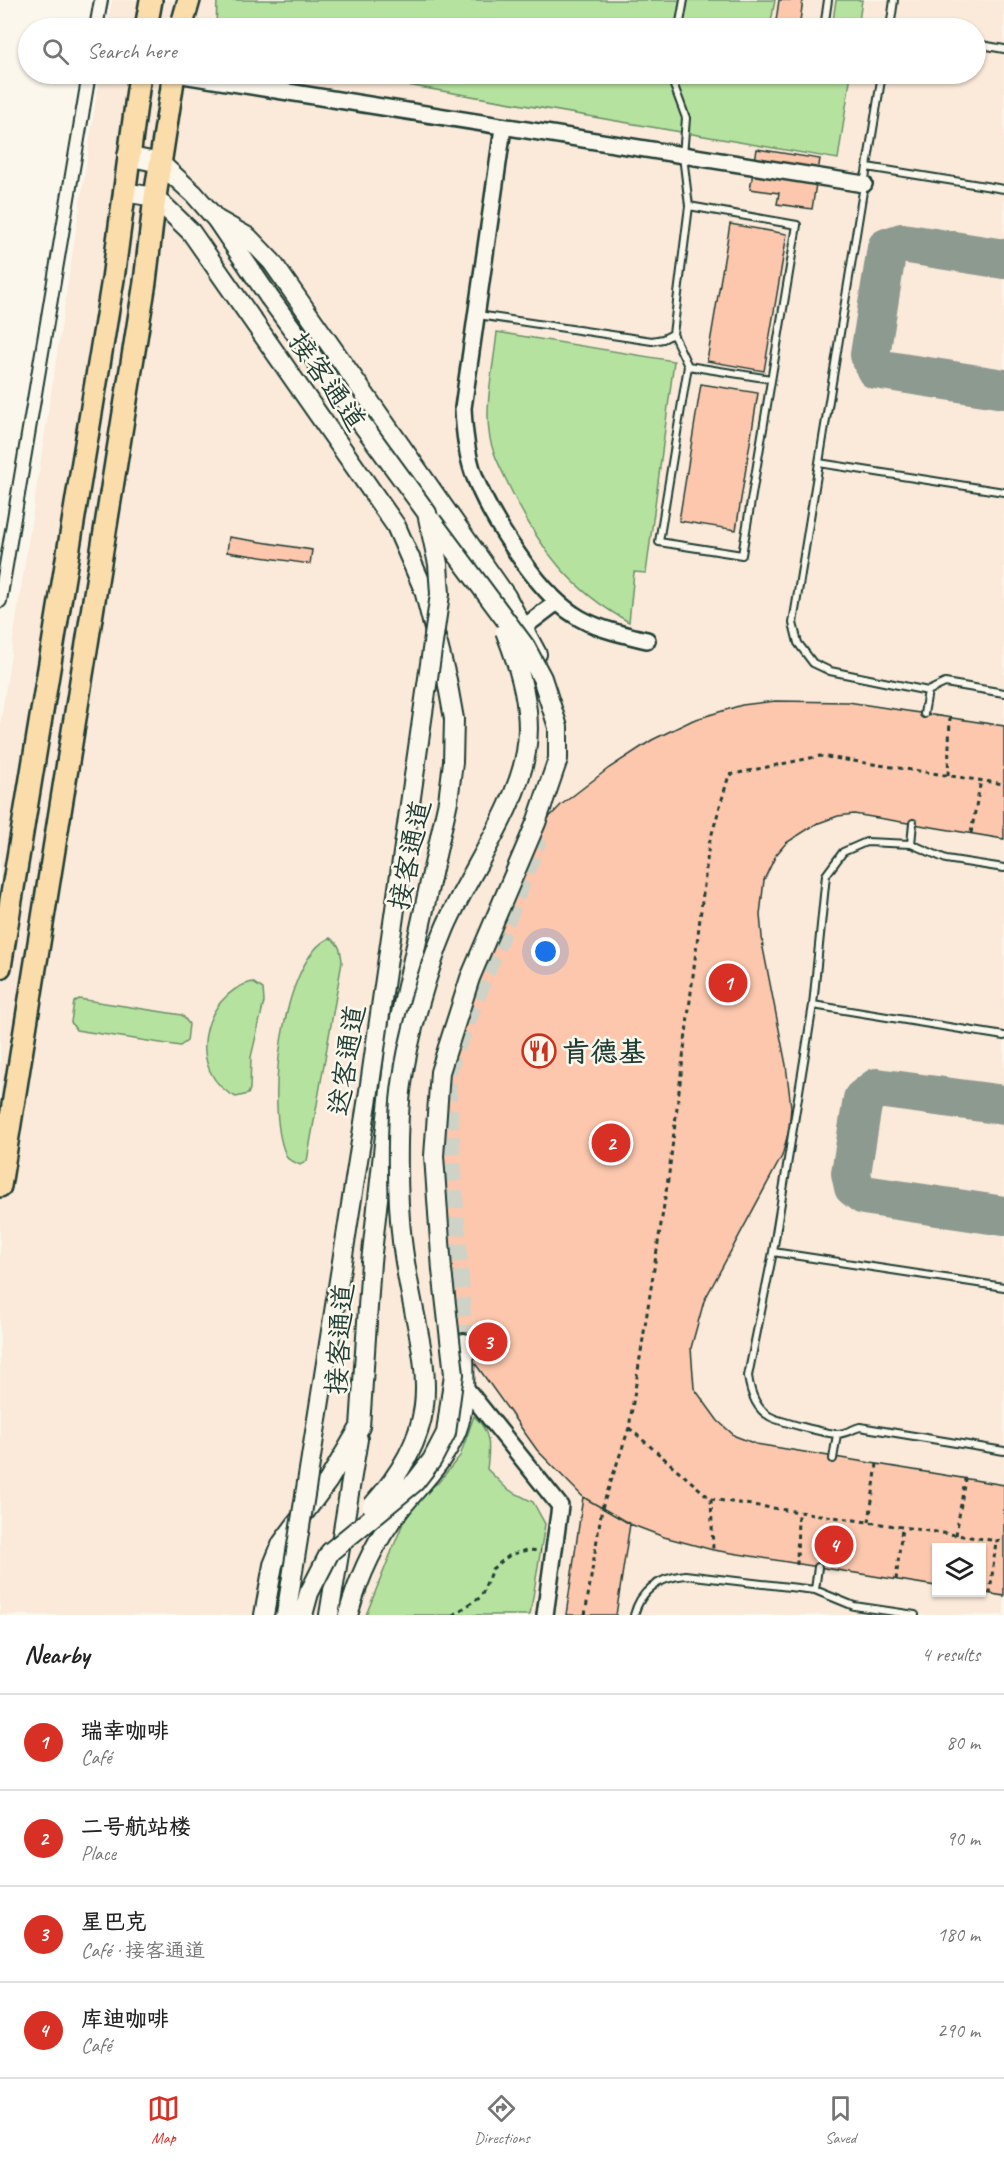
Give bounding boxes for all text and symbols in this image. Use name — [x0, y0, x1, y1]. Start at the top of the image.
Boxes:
search box — [18, 18, 986, 84]
icon: search — [39, 35, 72, 68]
text: Search here — [87, 37, 177, 65]
street label: 接客通道 — [281, 325, 374, 437]
street label: 接客通道 — [381, 797, 438, 914]
your location — [531, 937, 560, 966]
pin: 1 — [708, 960, 748, 1006]
street label: 送客通道 — [320, 1002, 373, 1118]
restaurant icon: 肯德基 — [521, 1033, 557, 1069]
place label: 肯德基 — [562, 1034, 646, 1069]
pin: 2 — [592, 1120, 630, 1166]
street label: 接客通道 — [318, 1282, 361, 1396]
pin: 3 — [468, 1320, 508, 1364]
pin: 4 — [814, 1522, 854, 1568]
map controls — [932, 1543, 986, 1597]
button: layers — [932, 1543, 986, 1597]
text: Nearby — [24, 1638, 89, 1671]
text: 4 results — [921, 1642, 980, 1667]
text: 瑞幸咖啡 — [81, 1717, 169, 1745]
text: 1 — [39, 1730, 48, 1755]
text: 80 m — [946, 1730, 980, 1755]
text: Café — [81, 1745, 112, 1770]
text: 二号航站楼 — [81, 1813, 191, 1841]
text: 2 — [39, 1826, 48, 1851]
text: 90 m — [946, 1826, 980, 1851]
text: Place — [81, 1841, 116, 1866]
text: 星巴克 — [81, 1908, 147, 1936]
text: 3 — [39, 1922, 48, 1947]
text: 180 m — [937, 1922, 980, 1947]
text: Café · 接客通道 — [81, 1938, 205, 1963]
text: 库迪咖啡 — [81, 2005, 169, 2033]
text: 4 — [39, 2018, 48, 2043]
text: 290 m — [937, 2018, 980, 2043]
text: Café — [81, 2033, 112, 2058]
tab: Map — [147, 2092, 180, 2148]
tab: Directions — [474, 2092, 530, 2148]
tab: Saved — [824, 2092, 857, 2148]

